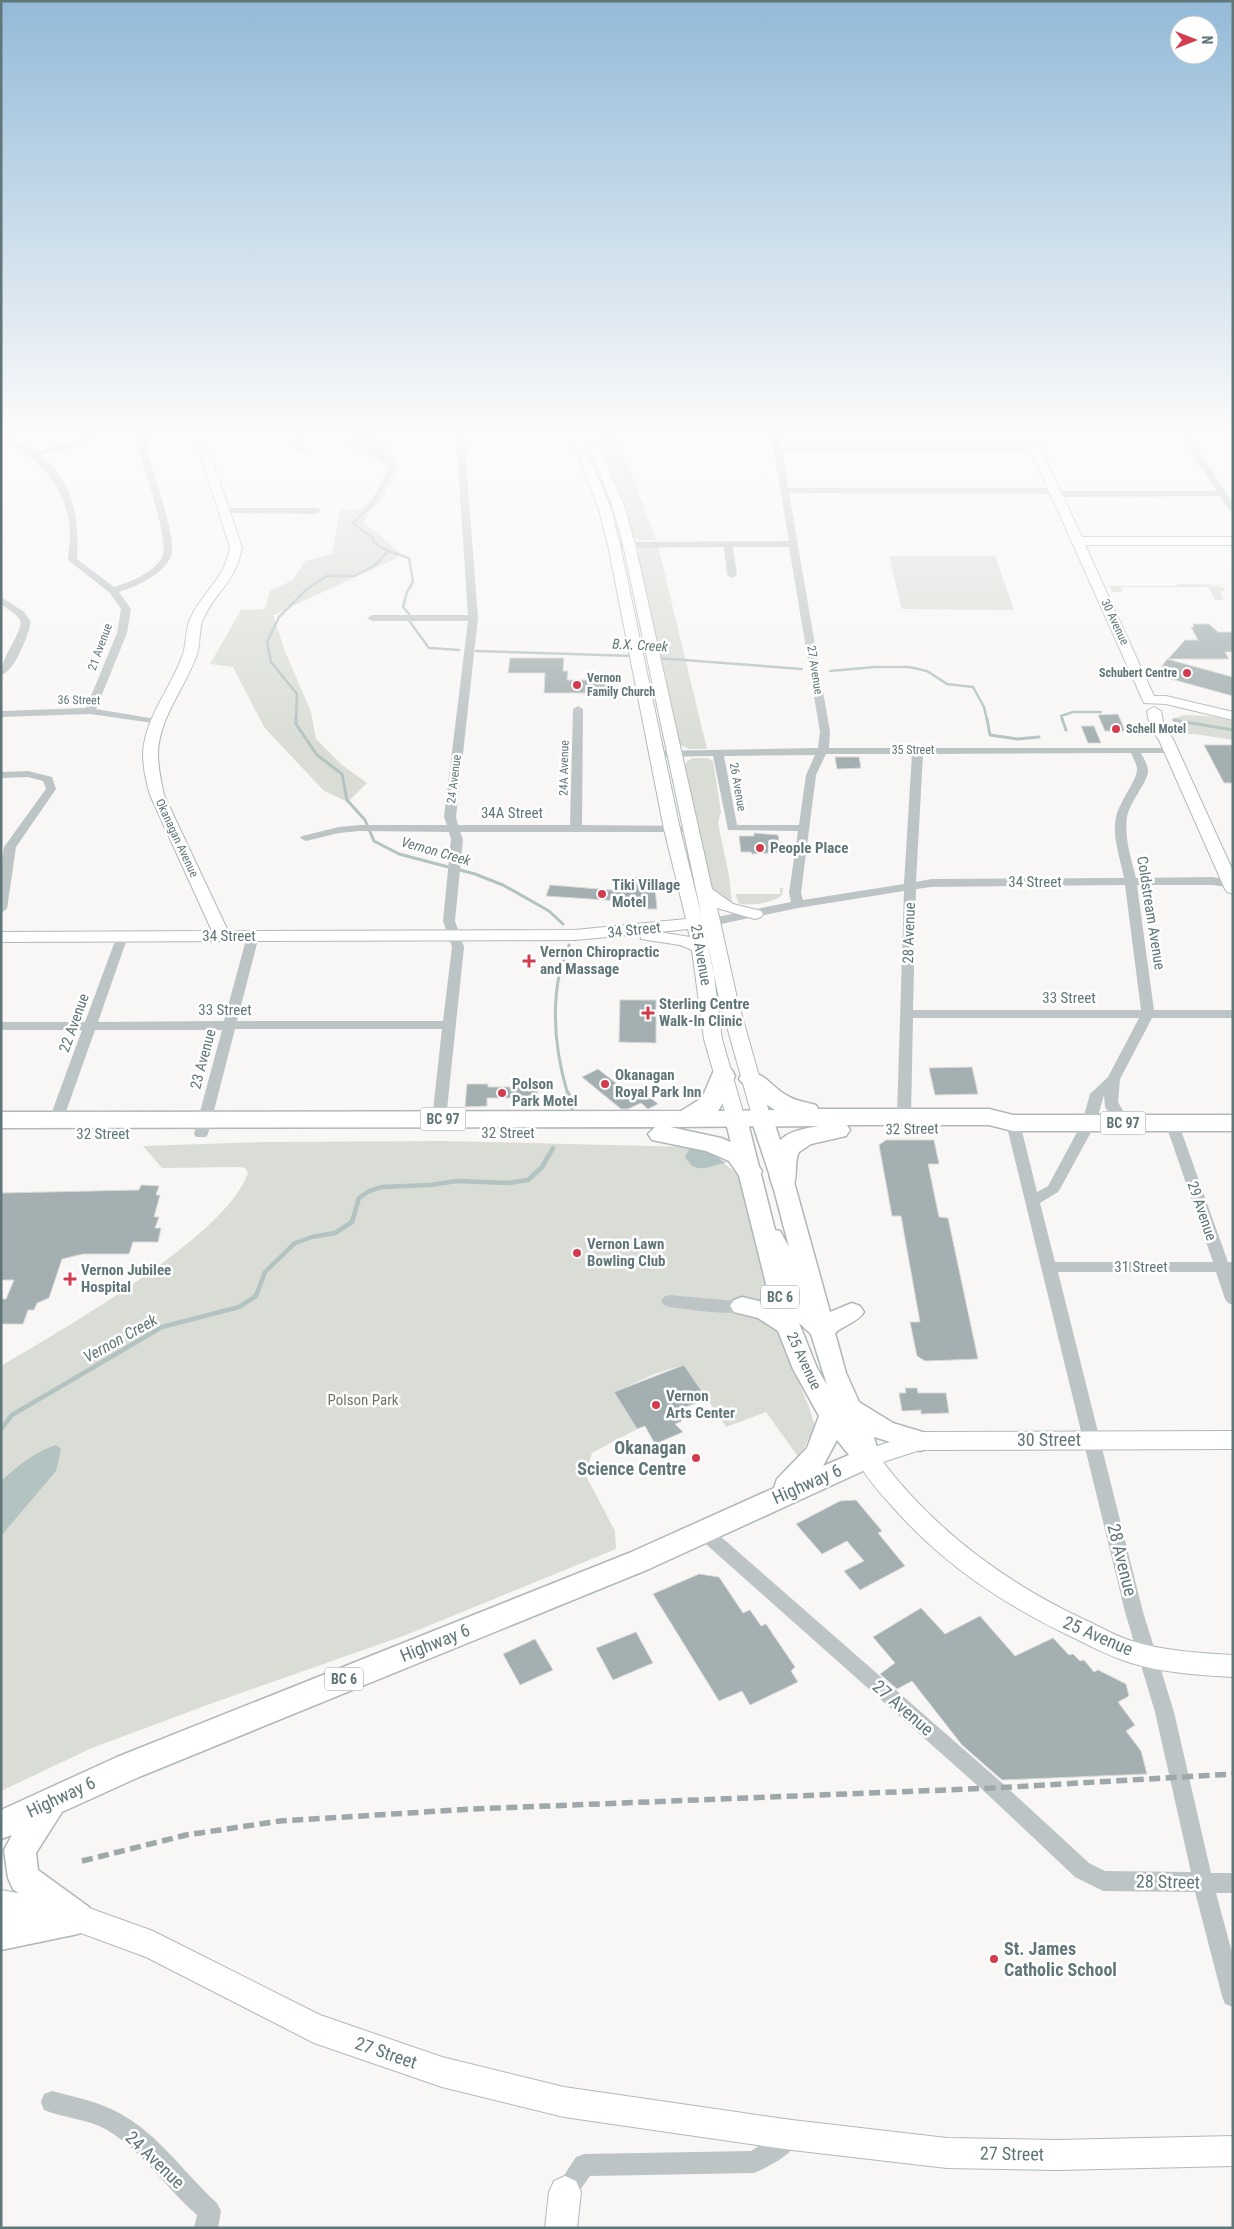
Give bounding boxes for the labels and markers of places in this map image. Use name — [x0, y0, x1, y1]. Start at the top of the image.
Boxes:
place label: Schubert Centre — [1099, 666, 1177, 680]
marker: Schubert Centre — [1181, 667, 1193, 679]
place label: Vernon Family Church — [587, 671, 655, 699]
marker: Vernon Family Church — [571, 679, 583, 691]
place label: Schell Motel — [1126, 722, 1186, 736]
marker: Schell Motel — [1110, 723, 1122, 735]
place label: People Place — [770, 839, 848, 857]
marker: People Place — [754, 842, 766, 854]
place label: Tiki Village Motel — [612, 876, 680, 911]
marker: Tiki Village Motel — [596, 888, 608, 900]
place label: Vernon Chiropractic and Massage — [540, 943, 660, 978]
marker: Vernon Chiropractic and Massage — [522, 954, 536, 968]
place label: Sterling Centre Walk-In Clinic — [659, 995, 750, 1030]
marker: Sterling Centre Walk-In Clinic — [641, 1006, 655, 1020]
place label: Okanagan Royal Park Inn — [615, 1066, 701, 1101]
place label: Polson Park Motel — [512, 1075, 578, 1110]
marker: Okanagan Royal Park Inn — [599, 1078, 611, 1090]
marker: Polson Park Motel — [496, 1087, 508, 1099]
place label: Vernon Lawn Bowling Club — [587, 1235, 665, 1270]
marker: Vernon Lawn Bowling Club — [571, 1247, 583, 1259]
place label: Vernon Jubilee Hospital — [81, 1261, 171, 1296]
marker: Vernon Jubilee Hospital — [63, 1272, 77, 1286]
place label: Vernon Arts Center — [666, 1387, 735, 1422]
marker: Vernon Arts Center — [650, 1399, 662, 1411]
place label: Okanagan Science Centre — [577, 1437, 686, 1479]
marker: Okanagan Science Centre — [690, 1452, 702, 1464]
place label: St. James Catholic School — [1004, 1938, 1117, 1980]
marker: St. James Catholic School — [988, 1953, 1000, 1965]

